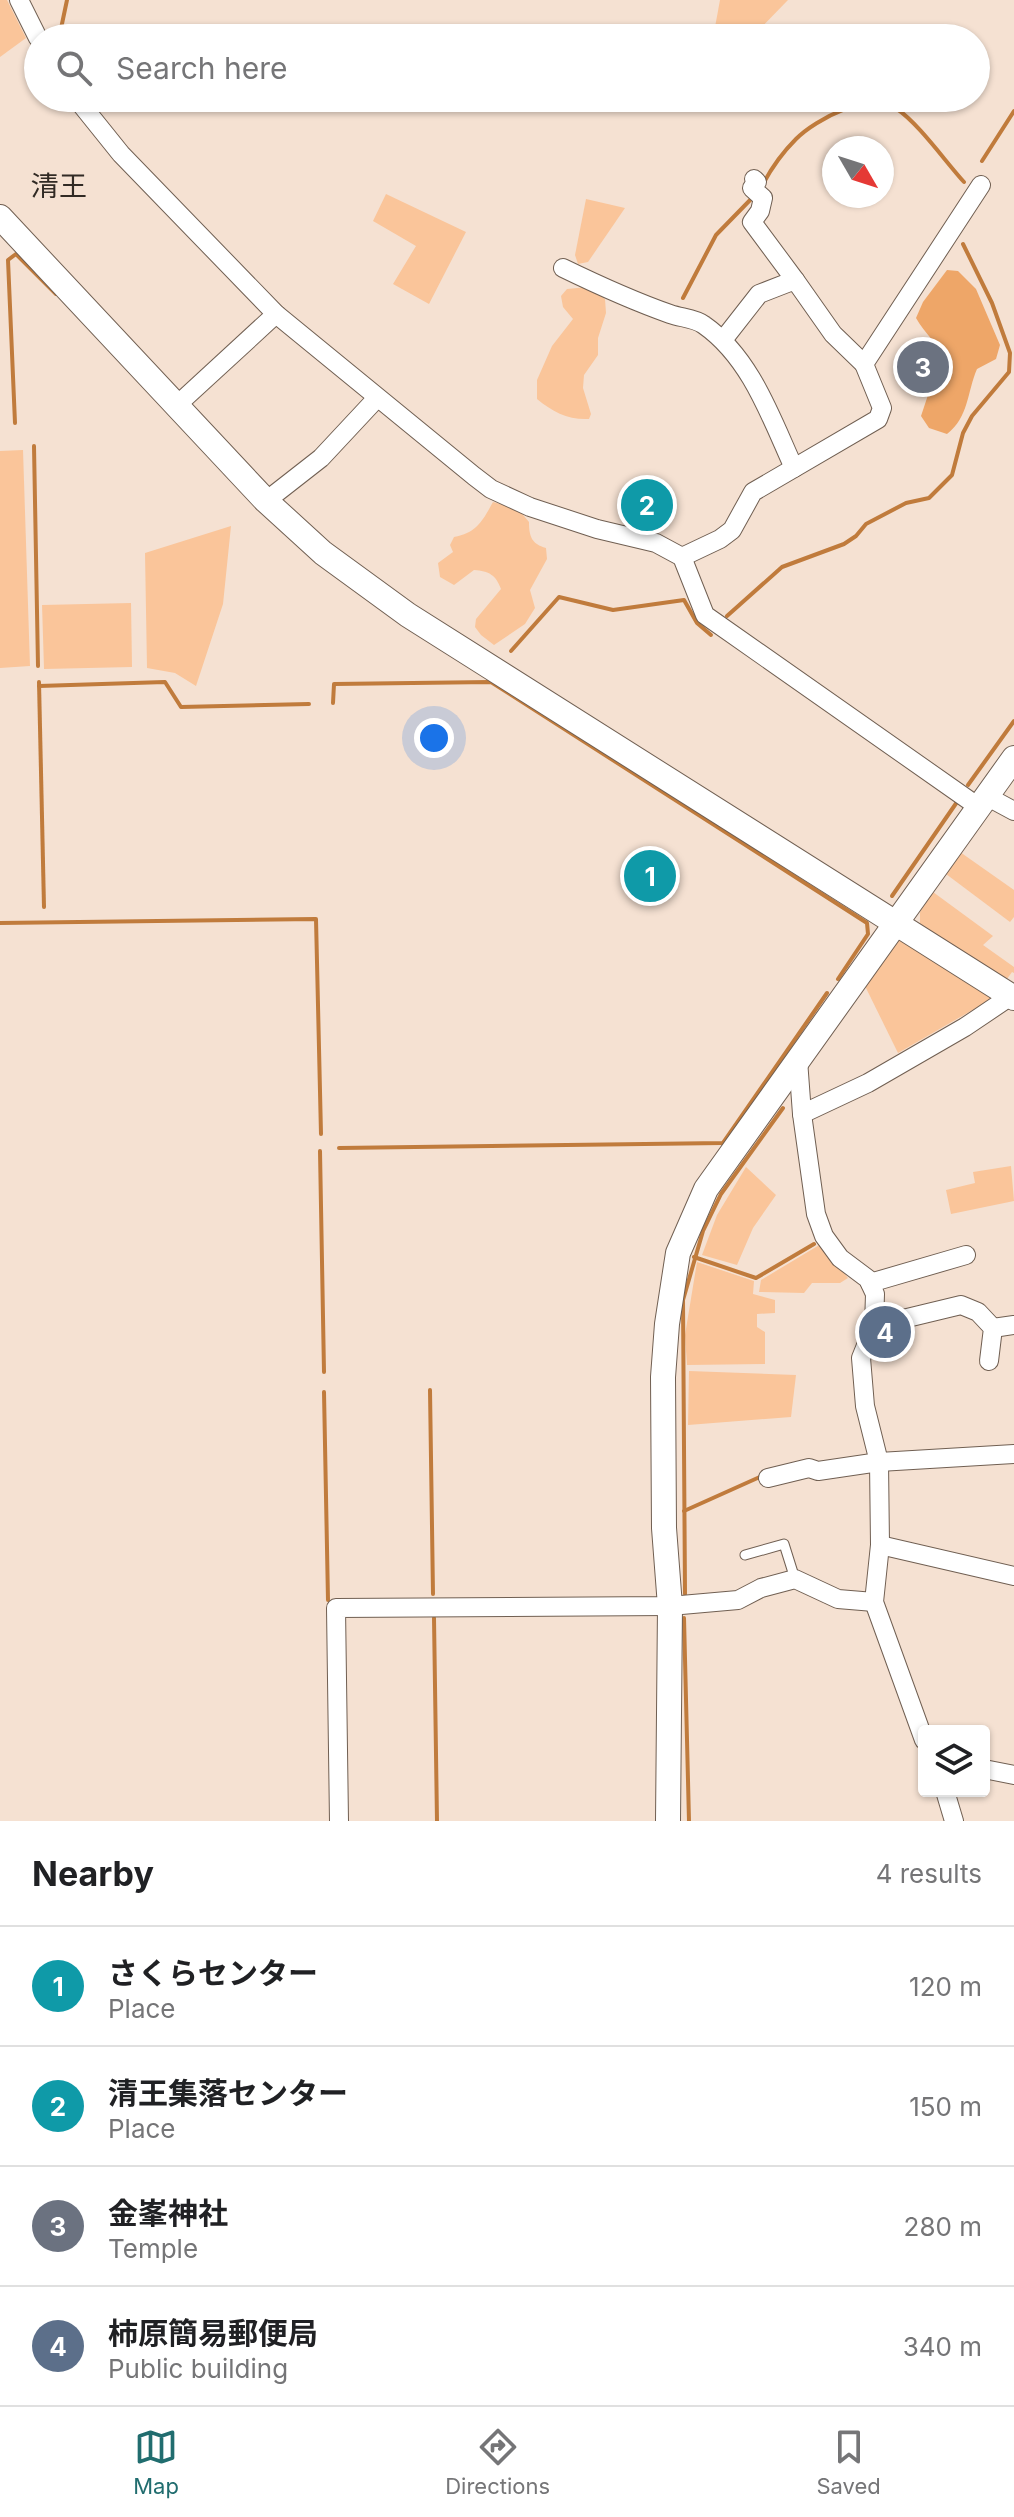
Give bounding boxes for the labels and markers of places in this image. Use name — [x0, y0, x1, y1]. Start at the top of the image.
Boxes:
pin: 3 — [897, 337, 949, 397]
pin: 2 — [621, 475, 673, 535]
pin: 1 — [624, 846, 676, 906]
pin: 4 — [859, 1302, 911, 1362]

